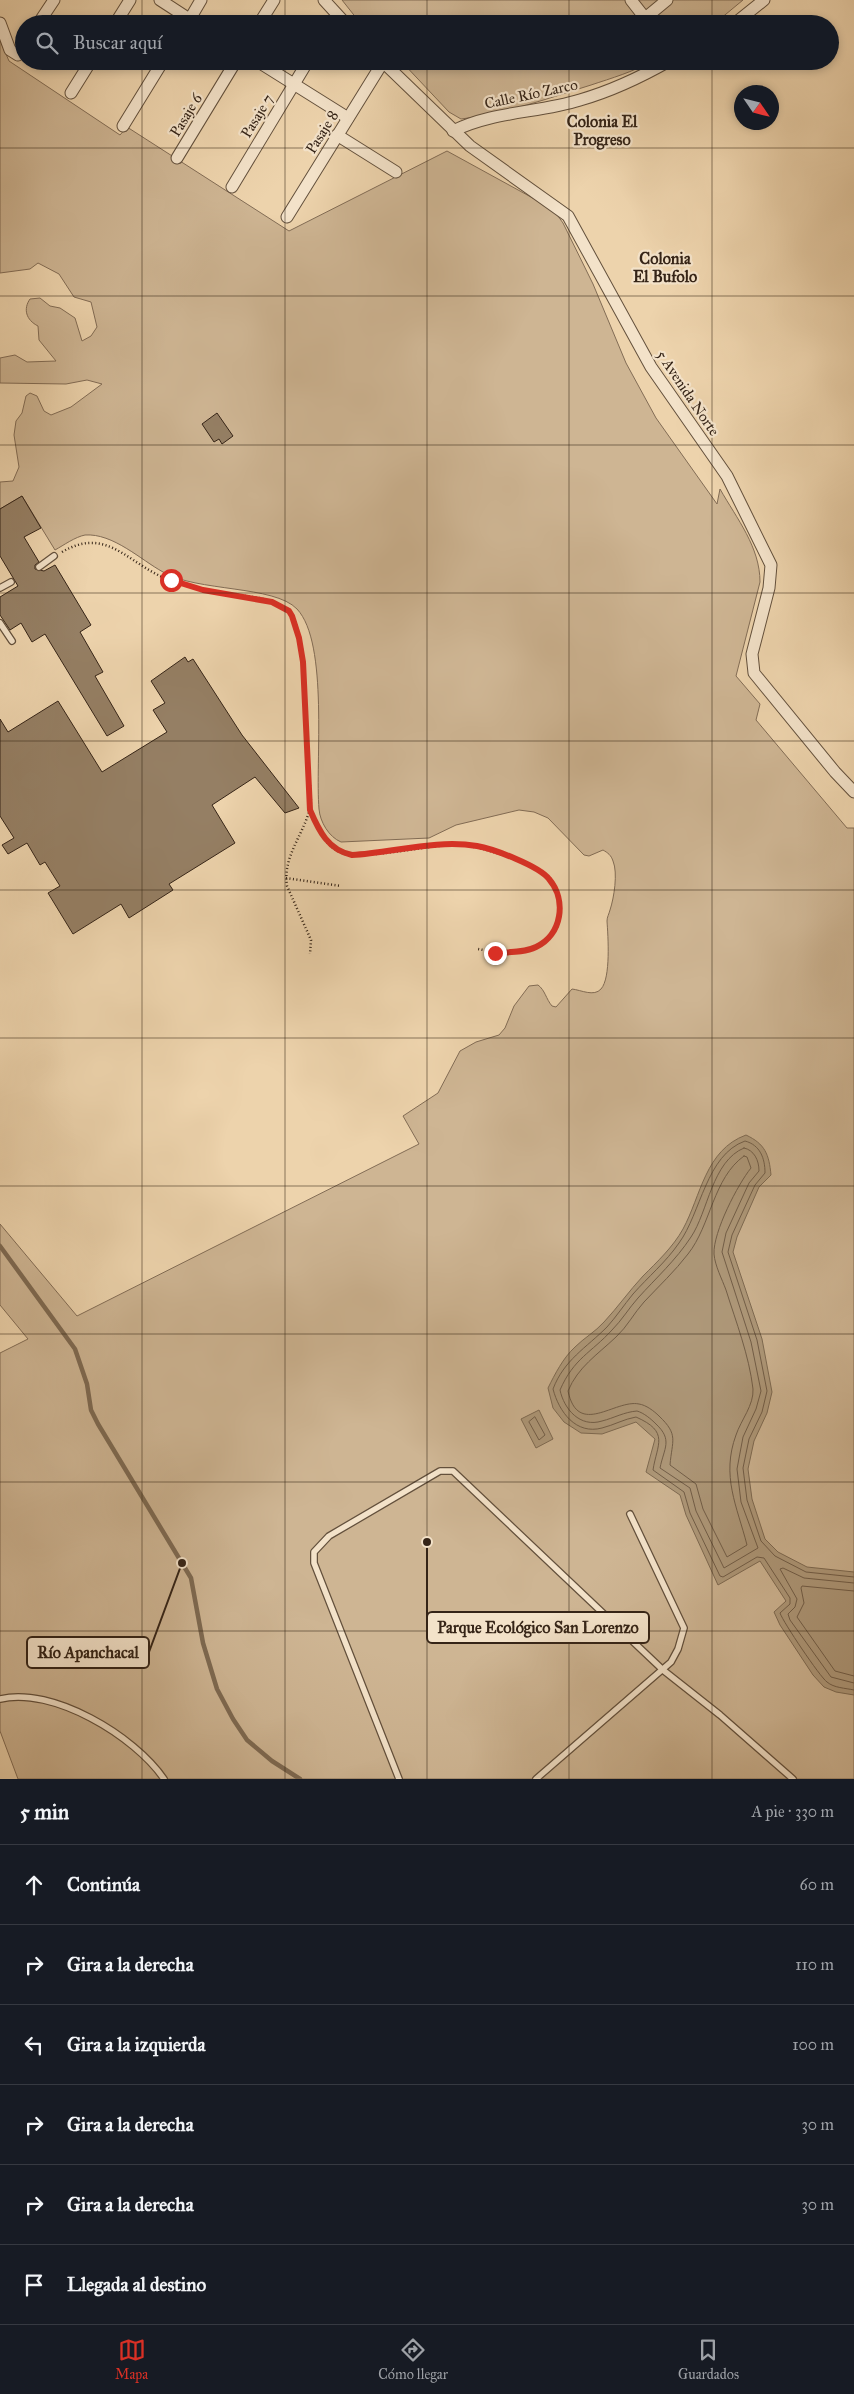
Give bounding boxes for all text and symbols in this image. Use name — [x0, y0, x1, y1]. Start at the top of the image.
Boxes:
search box — [15, 15, 839, 70]
icon: search — [33, 29, 61, 57]
text: Buscar aquí — [73, 31, 162, 54]
street label: Calle Río Zarco — [483, 75, 580, 113]
north arrow — [734, 85, 779, 130]
street label: Pasaje 6 — [166, 89, 207, 140]
street label: Pasaje 7 — [237, 91, 277, 141]
street label: Pasaje 8 — [302, 107, 342, 157]
district label: Colonia El Progreso — [567, 112, 638, 150]
district label: Colonia El Bufolo — [633, 249, 697, 286]
street label: 5 Avenida Norte — [653, 347, 723, 439]
route start — [160, 569, 183, 592]
route end — [484, 942, 507, 965]
callout: Parque Ecológico San Lorenzo — [427, 1612, 649, 1643]
text: Parque Ecológico San Lorenzo — [437, 1618, 639, 1638]
callout: Río Apanchacal — [27, 1637, 149, 1668]
text: Río Apanchacal — [37, 1643, 139, 1663]
text: 5 min — [20, 1799, 69, 1825]
text: A pie · 330 m — [751, 1802, 834, 1821]
icon: ahead — [20, 1871, 48, 1899]
text: Continúa — [67, 1873, 140, 1896]
text: 60 m — [800, 1875, 834, 1894]
icon: right — [20, 1951, 48, 1979]
text: Gira a la derecha — [67, 1953, 194, 1976]
text: 110 m — [795, 1955, 834, 1974]
icon: left — [20, 2031, 48, 2059]
text: Gira a la izquierda — [67, 2033, 206, 2056]
text: 100 m — [792, 2035, 834, 2054]
icon: right — [20, 2111, 48, 2139]
text: Gira a la derecha — [67, 2113, 194, 2136]
text: 30 m — [801, 2115, 834, 2134]
icon: right — [20, 2191, 48, 2219]
text: Gira a la derecha — [67, 2193, 194, 2216]
text: 30 m — [801, 2195, 834, 2214]
icon: arrive — [20, 2271, 48, 2299]
text: Llegada al destino — [67, 2273, 206, 2296]
tab: Mapa — [115, 2336, 148, 2383]
tab: Cómo llegar — [378, 2336, 448, 2383]
tab: Guardados — [678, 2336, 739, 2383]

